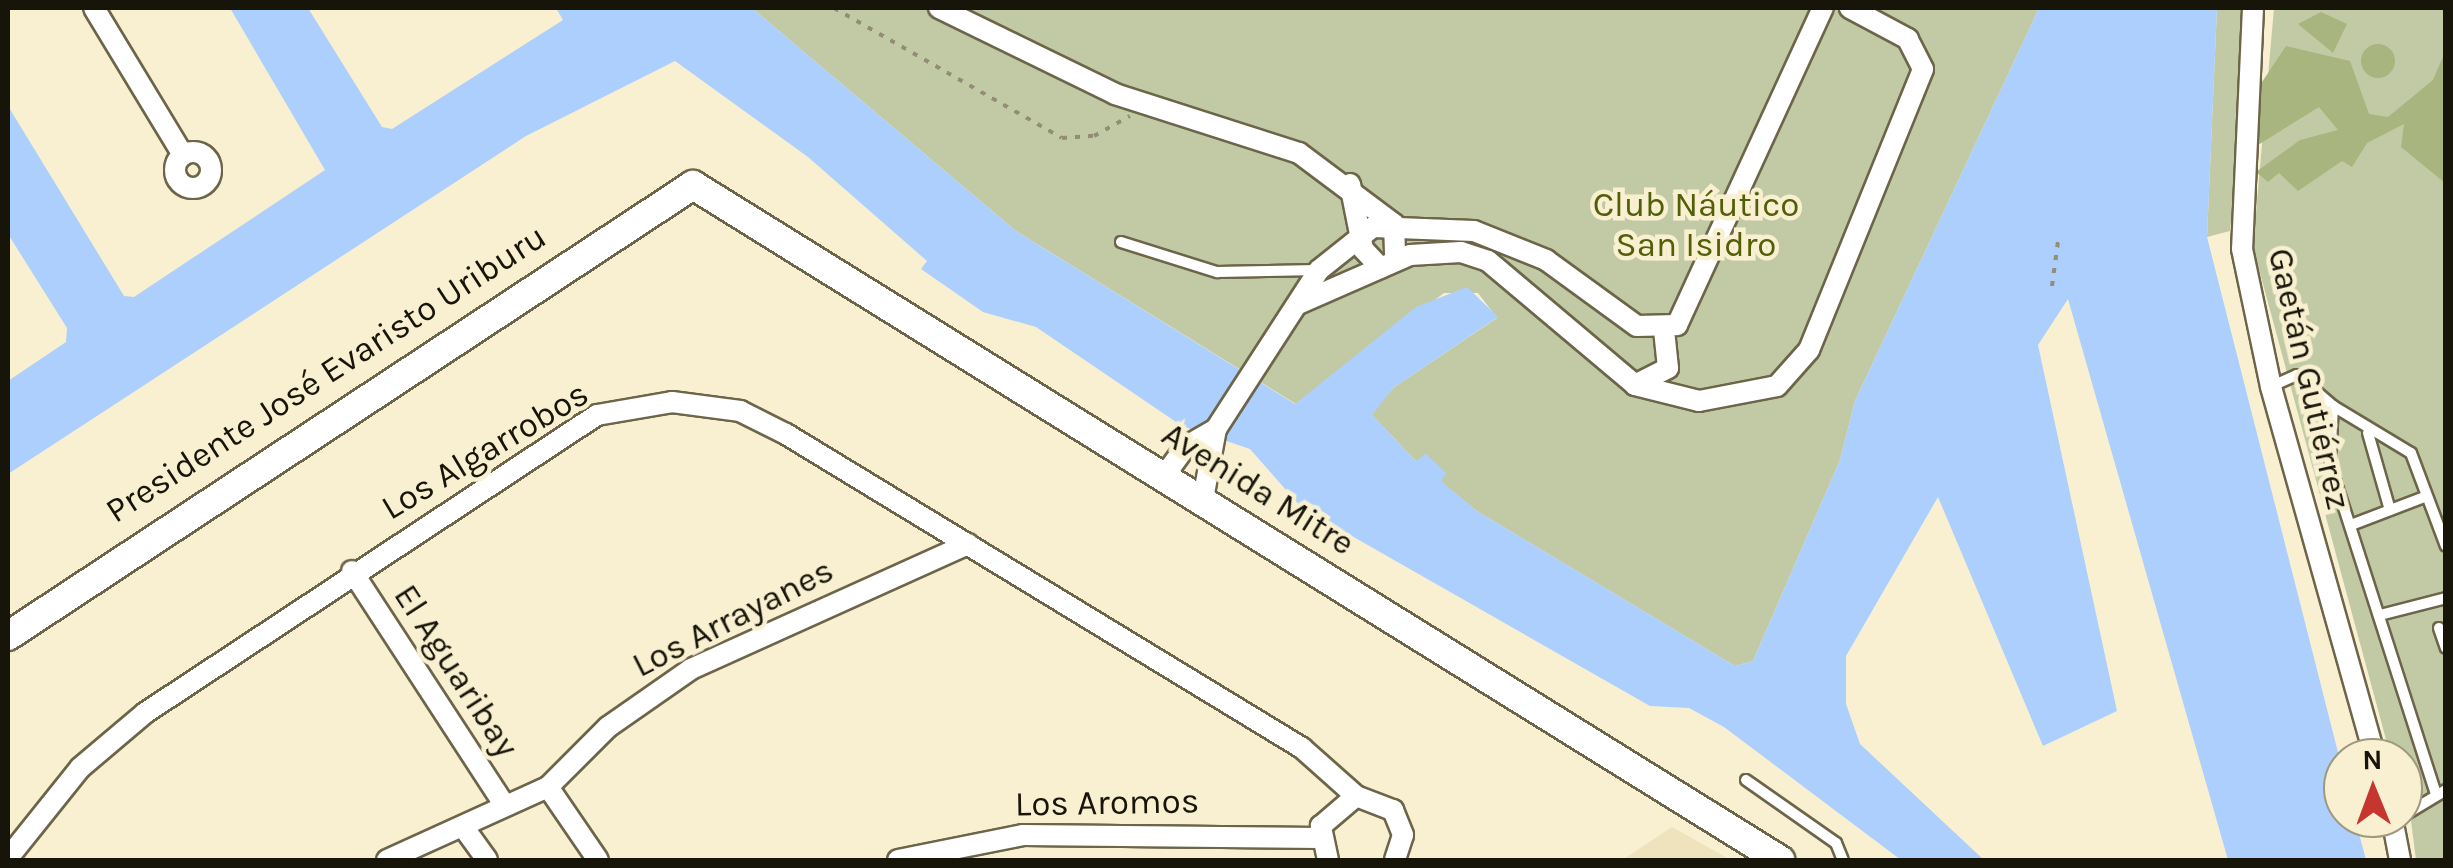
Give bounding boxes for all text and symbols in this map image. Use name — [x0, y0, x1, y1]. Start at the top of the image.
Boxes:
park label: Club Náutico San Isidro — [1593, 184, 1799, 266]
street label: Presidente José Evaristo Uriburu — [98, 216, 554, 532]
street label: Gaetán Gutiérrez — [2259, 244, 2359, 514]
street label: Los Algarrobos — [374, 373, 596, 529]
street label: Avenida Mitre — [1154, 413, 1362, 565]
street label: Los Arrayanes — [625, 549, 841, 687]
street label: El Aguaribay — [385, 577, 527, 765]
north arrow — [2323, 738, 2423, 838]
text: N — [2362, 743, 2383, 776]
street label: Los Aromos — [1014, 780, 1200, 826]

